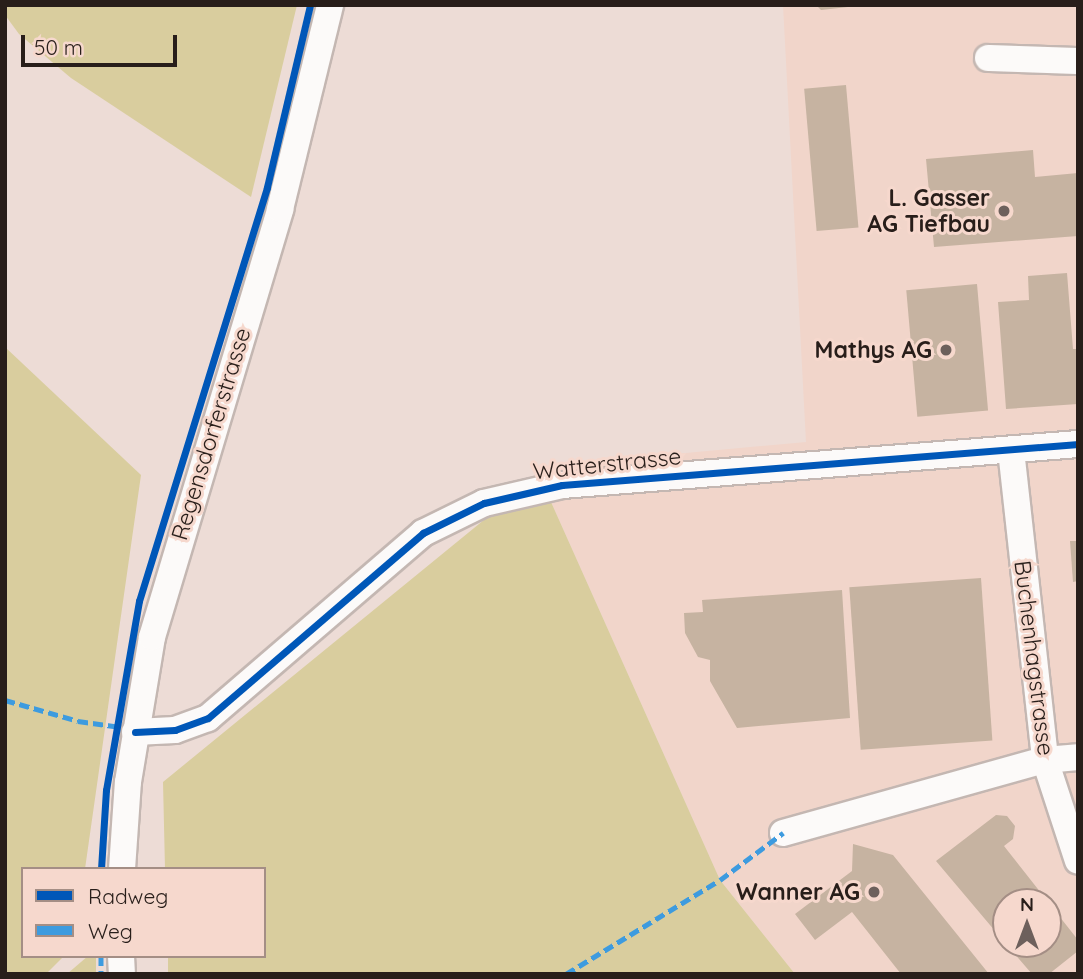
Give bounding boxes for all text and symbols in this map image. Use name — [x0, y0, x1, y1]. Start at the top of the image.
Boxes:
scale bar — [24, 21, 180, 65]
text: 50 m — [34, 34, 83, 60]
place label: L. Gasser AG Tiefbau — [867, 184, 990, 238]
marker: L. Gasser AG Tiefbau — [996, 203, 1012, 219]
street label: Regensdorferstrasse — [166, 324, 256, 544]
place label: Mathys AG — [815, 336, 932, 364]
marker: Mathys AG — [938, 342, 954, 358]
street label: Watterstrasse — [531, 442, 683, 486]
street label: Buchenhagstrasse — [1008, 559, 1060, 757]
legend — [21, 867, 266, 958]
place label: Wanner AG — [736, 878, 860, 906]
text: Radweg — [88, 883, 168, 909]
marker: Wanner AG — [866, 884, 882, 900]
north arrow — [992, 888, 1062, 958]
text: N — [1020, 892, 1034, 916]
text: Weg — [88, 918, 133, 944]

